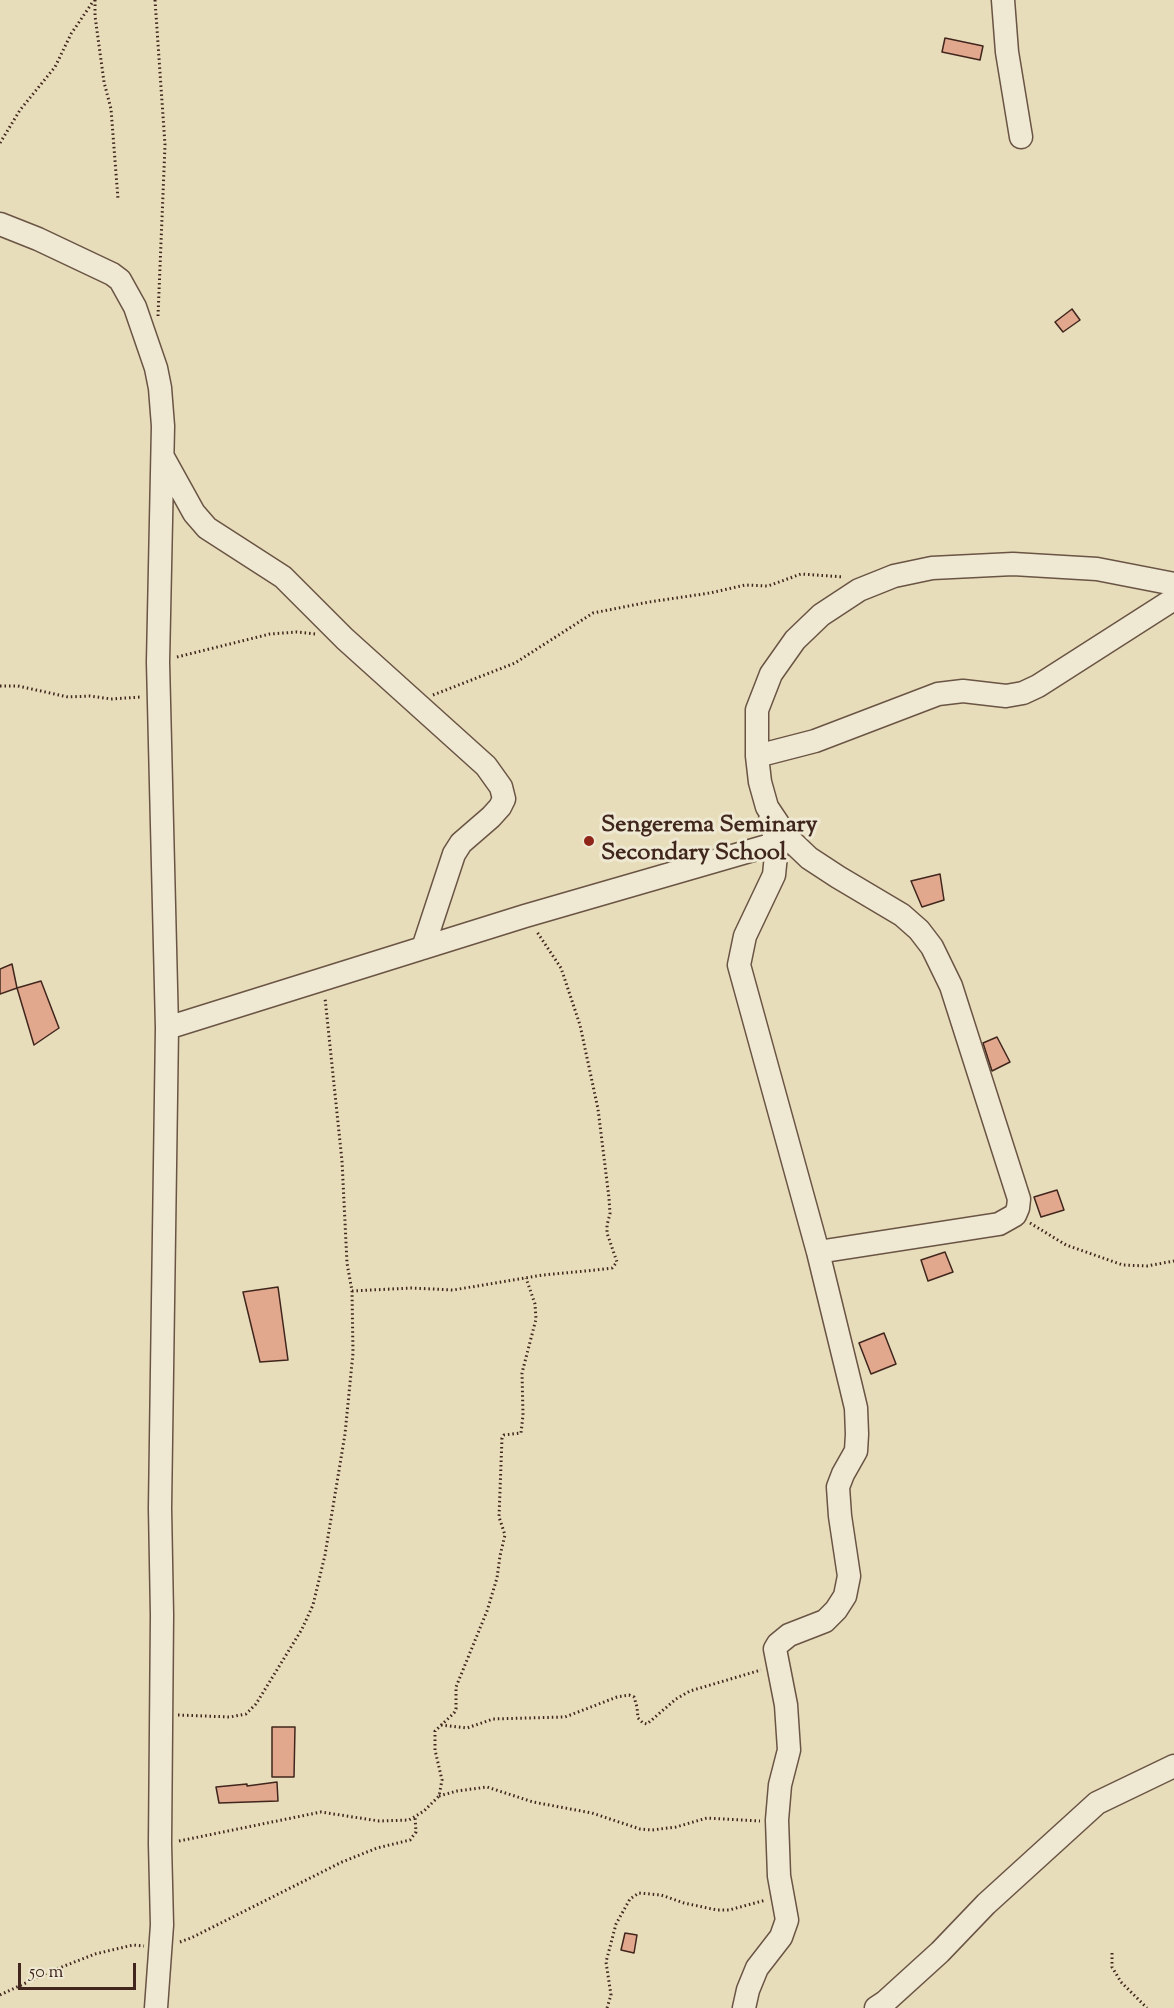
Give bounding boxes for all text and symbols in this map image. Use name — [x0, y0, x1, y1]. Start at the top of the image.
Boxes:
place label: Sengerema Seminary Secondary School — [601, 813, 817, 869]
marker: Sengerema Seminary Secondary School — [582, 834, 596, 848]
scale bar — [21, 1951, 140, 1989]
text: 50 m — [29, 1960, 63, 1986]

